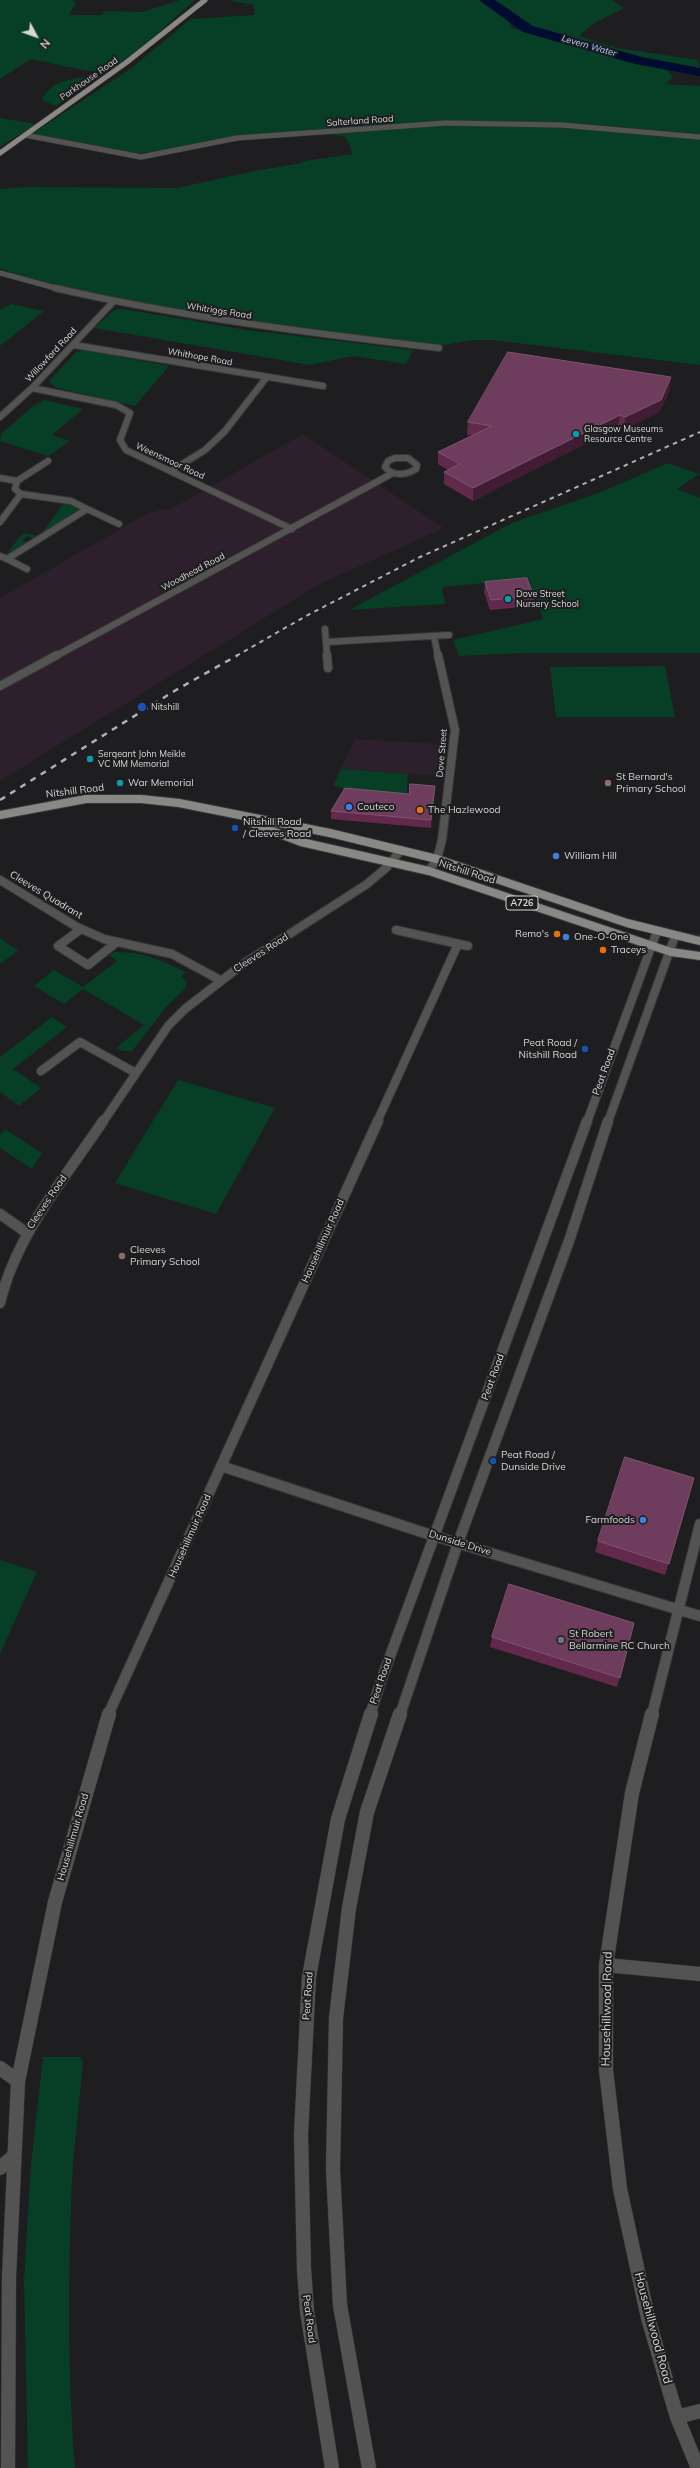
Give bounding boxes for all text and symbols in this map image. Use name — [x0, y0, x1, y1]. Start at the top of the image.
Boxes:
north arrow — [16, 16, 56, 56]
water label: Levern Water — [560, 33, 618, 59]
text: N — [37, 36, 53, 52]
street label: Parkhouse Road — [58, 55, 120, 103]
street label: Salterland Road — [326, 113, 394, 129]
street label: Whitriggs Road — [186, 301, 252, 321]
street label: Willowford Road — [23, 326, 79, 384]
street label: Whithope Road — [167, 346, 233, 368]
place label: Glasgow Museums Resource Centre — [584, 424, 663, 445]
marker: Glasgow Museums Resource Centre — [571, 429, 581, 439]
street label: Weensmoor Road — [134, 440, 206, 482]
street label: Woodhead Road — [159, 551, 227, 593]
place label: Dove Street Nursery School — [516, 589, 579, 610]
marker: Dove Street Nursery School — [503, 594, 513, 604]
marker: Nitshill — [136, 701, 148, 713]
place label: Nitshill — [151, 702, 179, 712]
street label: Dove Street — [435, 728, 449, 778]
place label: Sergeant John Meikle VC MM Memorial — [98, 749, 186, 770]
marker: Sergeant John Meikle VC MM Memorial — [85, 754, 95, 764]
place label: St Bernard's Primary School — [616, 771, 686, 794]
place label: War Memorial — [128, 777, 194, 789]
marker: War Memorial — [115, 778, 125, 788]
marker: St Bernard's Primary School — [603, 778, 613, 788]
street label: Nitshill Road — [45, 781, 105, 801]
place label: Couteco — [357, 801, 394, 813]
marker: Couteco — [344, 802, 354, 812]
place label: The Hazlewood — [428, 804, 501, 816]
marker: The Hazlewood — [415, 805, 425, 815]
place label: Nitshill Road / Cleeves Road — [243, 816, 311, 840]
marker: Nitshill Road / Cleeves Road — [230, 823, 240, 833]
place label: William Hill — [564, 850, 617, 862]
marker: William Hill — [551, 851, 561, 861]
street label: Nitshill Road — [437, 857, 497, 887]
street label: Cleeves Quadrant — [7, 869, 85, 921]
road number: A726 — [506, 896, 538, 910]
place label: Remo's — [515, 928, 549, 940]
marker: Remo's — [552, 929, 562, 939]
street label: Cleeves Road — [231, 931, 291, 975]
place label: One-O-One — [574, 931, 628, 943]
marker: One-O-One — [561, 932, 571, 942]
place label: Traceys — [611, 944, 646, 956]
marker: Traceys — [598, 945, 608, 955]
place label: Peat Road / Nitshill Road — [519, 1037, 577, 1060]
marker: Peat Road / Nitshill Road — [580, 1044, 590, 1054]
street label: Peat Road — [590, 1047, 618, 1097]
street label: Cleeves Road — [24, 1173, 70, 1231]
street label: Househillmuir Road — [299, 1197, 347, 1285]
place label: Cleeves Primary School — [130, 1244, 200, 1268]
marker: Cleeves Primary School — [117, 1251, 127, 1261]
street label: Peat Road — [479, 1352, 507, 1402]
place label: Peat Road / Dunside Drive — [501, 1449, 566, 1472]
marker: Peat Road / Dunside Drive — [488, 1456, 498, 1466]
street label: Househillmuir Road — [166, 1492, 214, 1580]
place label: Farmfoods — [586, 1514, 635, 1526]
marker: Farmfoods — [638, 1515, 648, 1525]
street label: Dunside Drive — [427, 1528, 493, 1558]
place label: St Robert Bellarmine RC Church — [569, 1628, 670, 1652]
marker: St Robert Bellarmine RC Church — [556, 1635, 566, 1645]
street label: Peat Road — [367, 1656, 395, 1706]
street label: Househillmuir Road — [55, 1792, 91, 1882]
street label: Househillwood Road — [599, 1951, 615, 2067]
street label: Peat Road — [300, 1971, 316, 2021]
street label: Househillwood Road — [631, 2271, 675, 2385]
street label: Peat Road — [300, 2294, 318, 2344]

